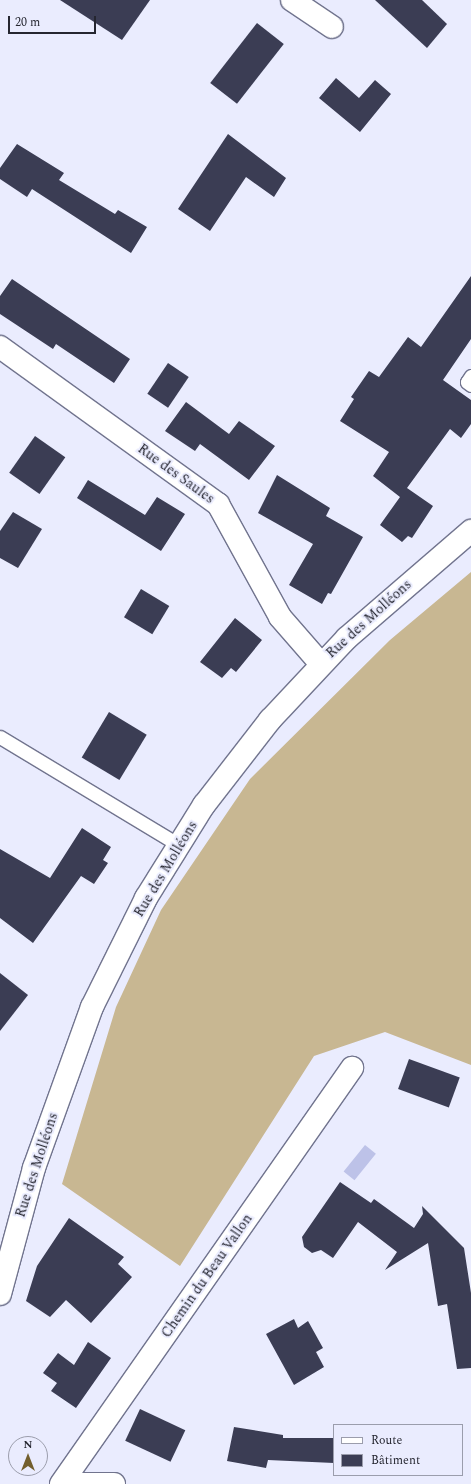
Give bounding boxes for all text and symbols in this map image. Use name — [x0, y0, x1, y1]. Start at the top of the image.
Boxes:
scale bar — [10, 8, 98, 34]
text: 20 m — [15, 13, 40, 32]
street label: Rue des Saules — [134, 440, 218, 508]
street label: Rue des Molléons — [323, 576, 415, 662]
street label: Rue des Molléons — [131, 818, 201, 920]
street label: Rue des Molléons — [12, 1110, 62, 1220]
street label: Chemin du Beau Vallon — [158, 1211, 256, 1341]
legend — [333, 1424, 463, 1476]
text: Route — [371, 1431, 402, 1450]
north arrow — [8, 1436, 48, 1476]
text: N — [24, 1436, 32, 1453]
text: Bâtiment — [371, 1451, 420, 1470]

